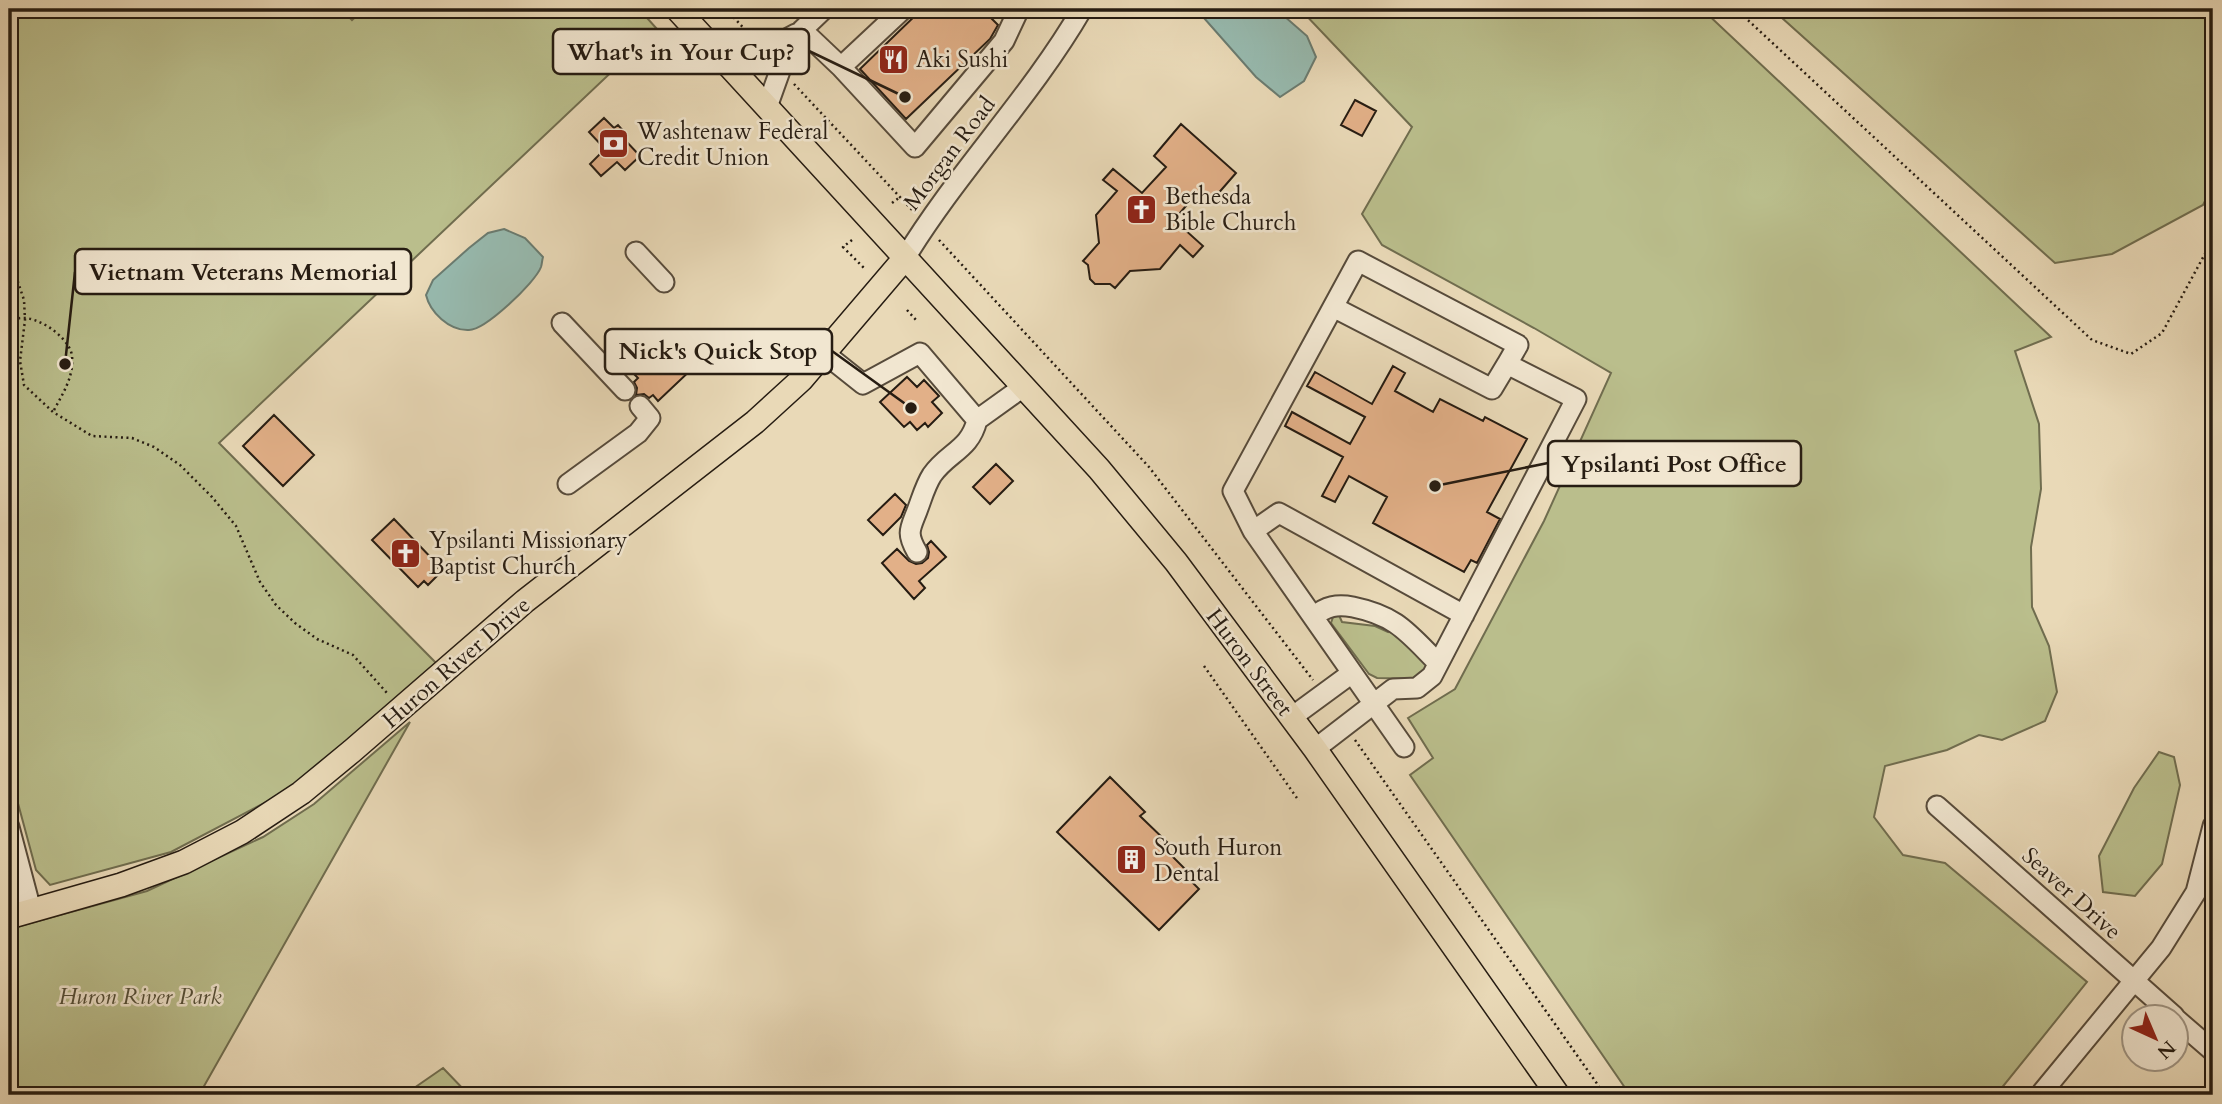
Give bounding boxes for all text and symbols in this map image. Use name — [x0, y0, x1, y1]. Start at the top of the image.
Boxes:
callout: What's in Your Cup? — [553, 29, 809, 74]
text: What's in Your Cup? — [566, 36, 795, 69]
restaurant icon: Aki Sushi — [876, 42, 910, 76]
place label: Aki Sushi — [916, 44, 1008, 75]
street label: Morgan Road — [896, 89, 1003, 217]
place label: Washtenaw Federal Credit Union — [636, 116, 829, 173]
bank icon: Washtenaw Federal Credit Union — [597, 127, 631, 161]
place label: Bethesda Bible Church — [1165, 181, 1297, 238]
church icon: Bethesda Bible Church — [1125, 192, 1159, 226]
callout: Vietnam Veterans Memorial — [75, 249, 411, 294]
text: Vietnam Veterans Memorial — [89, 256, 397, 289]
callout: Nick's Quick Stop — [605, 329, 832, 374]
text: Nick's Quick Stop — [618, 335, 818, 368]
callout: Ypsilanti Post Office — [1548, 441, 1801, 486]
text: Ypsilanti Post Office — [1561, 448, 1787, 481]
place label: Ypsilanti Missionary Baptist Church — [429, 525, 627, 582]
church icon: Ypsilanti Missionary Baptist Church — [389, 536, 423, 570]
street label: Huron River Drive — [376, 589, 537, 735]
street label: Huron Street — [1199, 602, 1300, 722]
place label: South Huron Dental — [1154, 832, 1282, 889]
street label: Seaver Drive — [2015, 840, 2128, 946]
building icon: South Huron Dental — [1114, 843, 1148, 877]
park label: Huron River Park — [58, 981, 222, 1012]
north arrow — [2120, 1002, 2190, 1072]
text: N — [2151, 1034, 2181, 1065]

